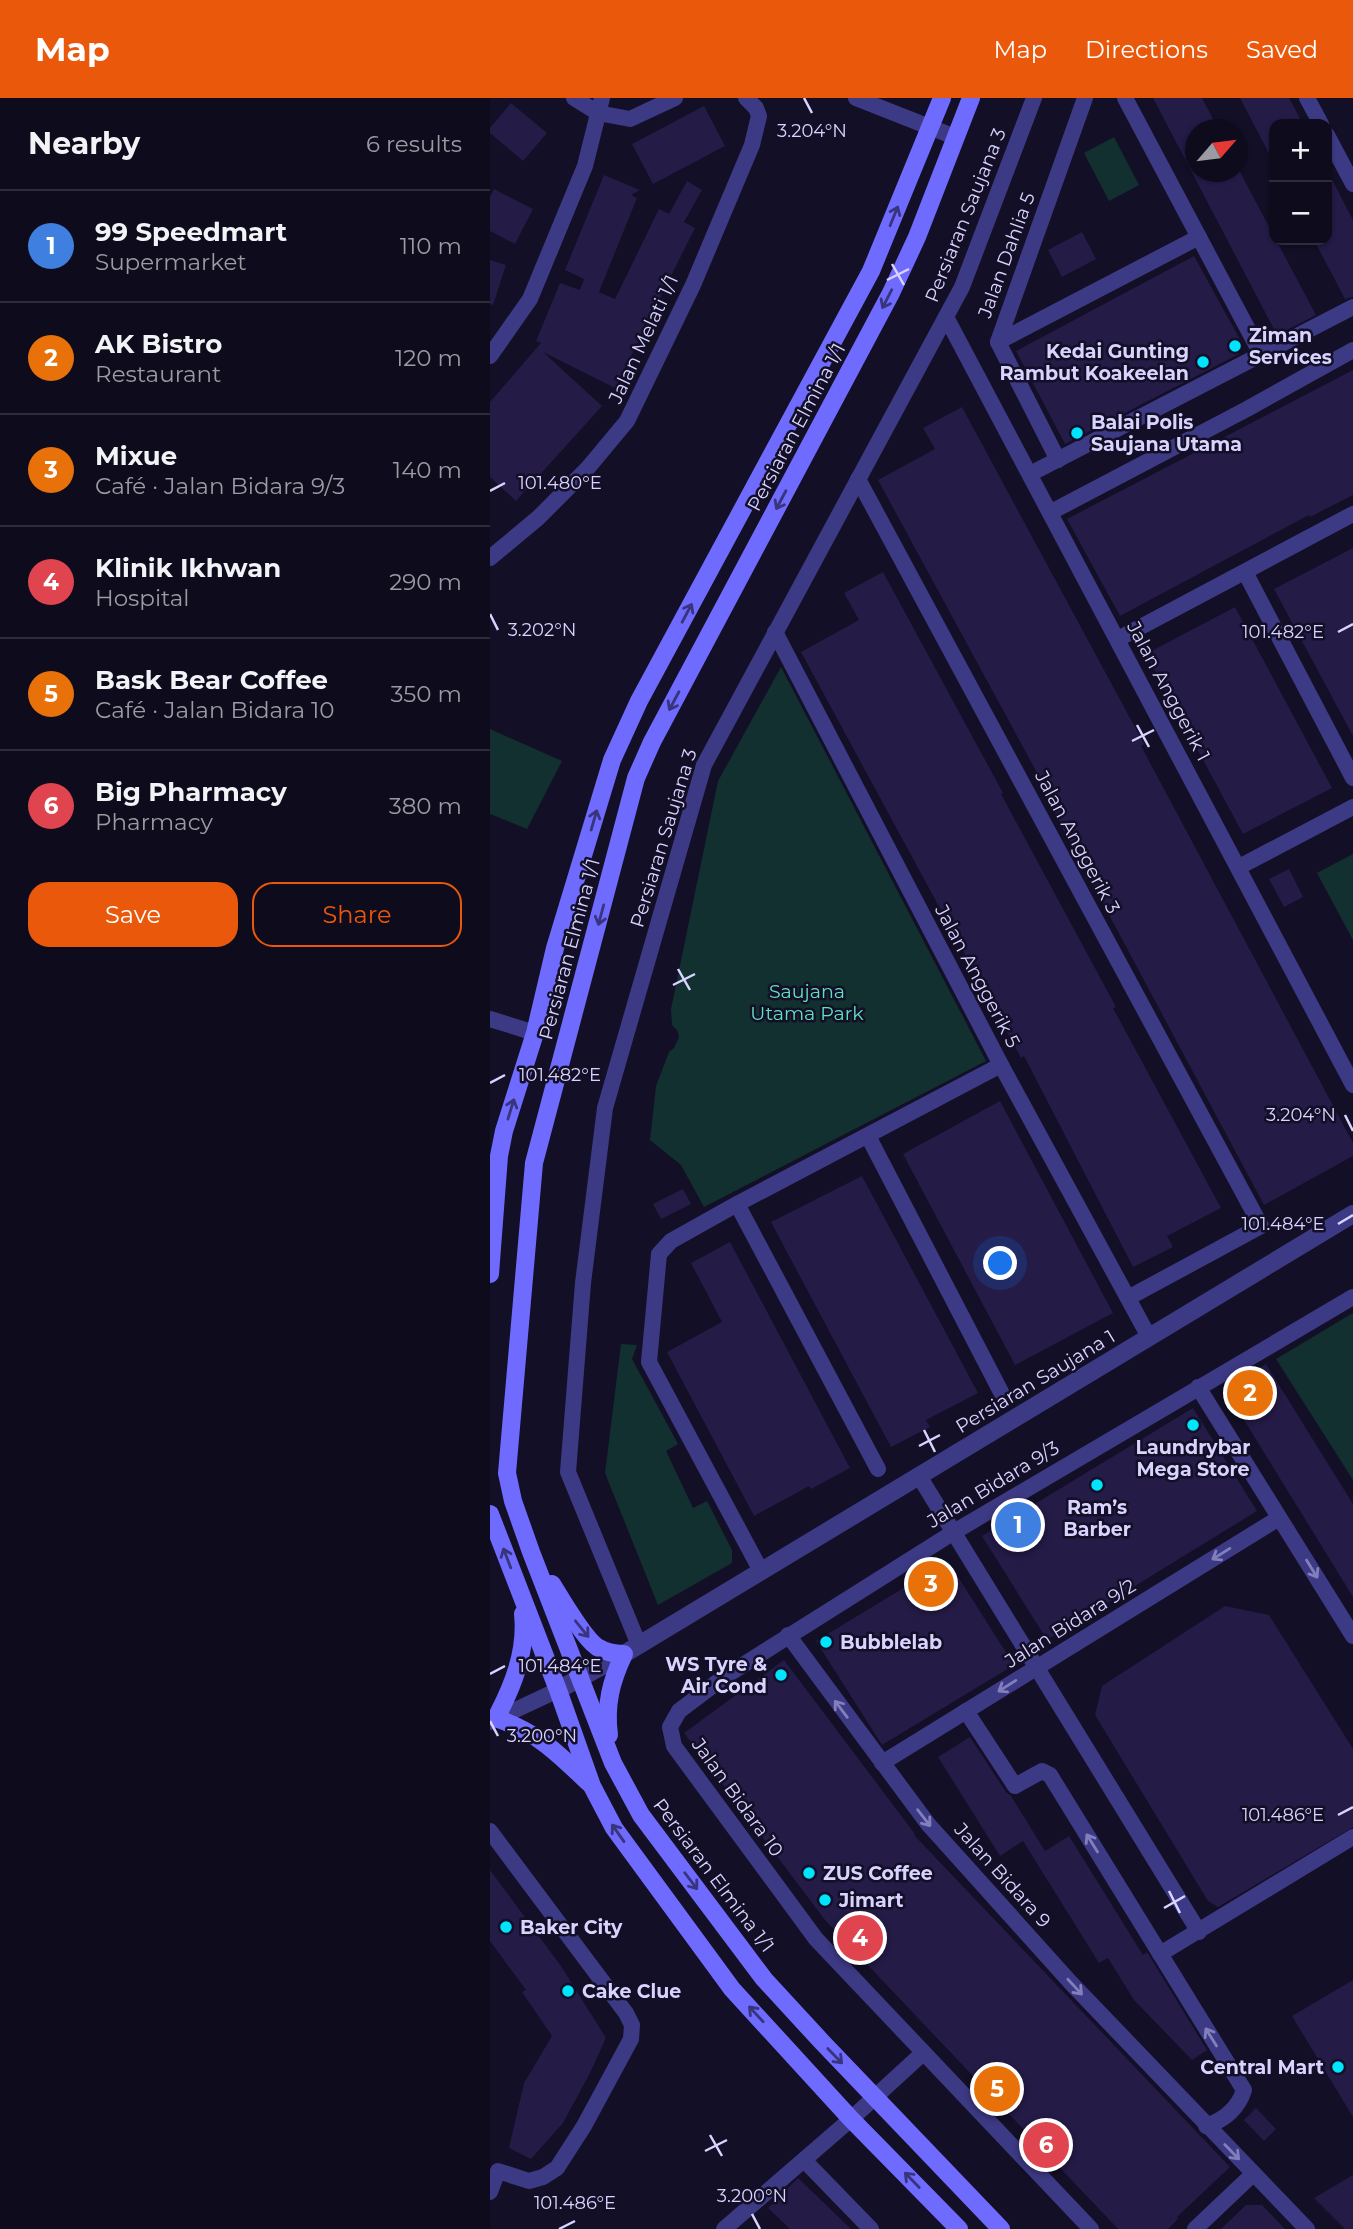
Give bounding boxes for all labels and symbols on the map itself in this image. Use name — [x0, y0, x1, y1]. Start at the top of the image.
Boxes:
north arrow — [1185, 119, 1248, 182]
text: 3.204°N — [777, 120, 847, 142]
street label: Persiaran Saujana 3 — [920, 125, 1011, 306]
street label: Jalan Dahlia 5 — [973, 189, 1040, 322]
one-way arrow — [889, 206, 902, 228]
street label: Jalan Melati 1/1 — [603, 271, 683, 408]
one-way arrow — [880, 288, 894, 309]
place label: Ziman Services — [1249, 324, 1332, 369]
marker: Ziman Services — [1227, 338, 1243, 354]
street label: Persiaran Elmina 1/1 — [742, 339, 850, 515]
place label: Kedai Gunting Rambut Koakeelan — [999, 340, 1189, 385]
marker: Kedai Gunting Rambut Koakeelan — [1195, 354, 1211, 370]
place label: Balai Polis Saujana Utama — [1091, 411, 1242, 456]
marker: Balai Polis Saujana Utama — [1069, 425, 1085, 441]
text: 101.480°E — [518, 472, 602, 494]
one-way arrow — [774, 489, 787, 510]
one-way arrow — [680, 603, 694, 624]
street label: Jalan Anggerik 1 — [1122, 617, 1215, 765]
text: 3.202°N — [508, 619, 576, 641]
text: 101.482°E — [1242, 621, 1324, 643]
one-way arrow — [667, 690, 680, 711]
street label: Persiaran Saujana 3 — [625, 746, 702, 930]
street label: Jalan Anggerik 3 — [1030, 766, 1125, 918]
one-way arrow — [589, 809, 602, 831]
street label: Persiaran Elmina 1/1 — [534, 856, 605, 1042]
street label: Jalan Anggerik 5 — [930, 900, 1025, 1052]
one-way arrow — [593, 904, 606, 926]
park label: Saujana Utama Park — [750, 980, 864, 1025]
text: 101.482°E — [519, 1064, 601, 1086]
one-way arrow — [506, 1099, 518, 1121]
text: 3.204°N — [1266, 1104, 1336, 1126]
text: 101.484°E — [1241, 1213, 1325, 1235]
your location — [983, 1246, 1017, 1280]
street label: Persiaran Saujana 1 — [951, 1325, 1119, 1438]
pin: 2 — [1227, 1367, 1273, 1419]
marker: Laundrybar Mega Store — [1185, 1417, 1201, 1433]
street label: Jalan Bidara 9/3 — [922, 1436, 1063, 1533]
place label: Laundrybar Mega Store — [1135, 1436, 1251, 1481]
marker: Ram’s Barber — [1089, 1477, 1105, 1493]
place label: Ram’s Barber — [1063, 1496, 1131, 1541]
pin: 1 — [995, 1499, 1041, 1551]
one-way arrow — [1212, 1546, 1231, 1561]
one-way arrow — [499, 1547, 512, 1569]
pin: 3 — [908, 1558, 954, 1610]
one-way arrow — [1305, 1559, 1319, 1579]
street label: Jalan Bidara 9/2 — [1000, 1574, 1140, 1673]
one-way arrow — [574, 1619, 589, 1637]
place label: Bubblelab — [840, 1631, 942, 1654]
marker: Bubblelab — [818, 1634, 834, 1650]
place label: WS Tyre & Air Cond — [665, 1653, 767, 1698]
text: 101.484°E — [518, 1655, 602, 1677]
marker: WS Tyre & Air Cond — [773, 1667, 789, 1683]
one-way arrow — [997, 1680, 1017, 1694]
one-way arrow — [834, 1700, 849, 1719]
text: 3.200°N — [507, 1725, 577, 1747]
street label: Jalan Bidara 10 — [686, 1733, 788, 1861]
street label: Persiaran Elmina 1/1 — [648, 1794, 779, 1957]
text: 101.486°E — [1242, 1804, 1324, 1826]
one-way arrow — [916, 1808, 931, 1826]
street label: Jalan Bidara 9 — [949, 1817, 1056, 1932]
one-way arrow — [611, 1824, 625, 1843]
one-way arrow — [1084, 1834, 1099, 1853]
place label: ZUS Coffee — [823, 1862, 933, 1885]
marker: ZUS Coffee — [801, 1865, 817, 1881]
one-way arrow — [683, 1871, 698, 1890]
place label: Jimart — [838, 1889, 903, 1912]
marker: Jimart — [817, 1892, 833, 1908]
pin: 4 — [837, 1912, 883, 1964]
place label: Baker City — [520, 1916, 623, 1939]
marker: Baker City — [498, 1919, 514, 1935]
one-way arrow — [1067, 1978, 1084, 1995]
place label: Cake Clue — [582, 1980, 681, 2003]
marker: Cake Clue — [560, 1983, 576, 1999]
one-way arrow — [747, 2006, 764, 2023]
one-way arrow — [1203, 2027, 1217, 2047]
one-way arrow — [827, 2047, 844, 2064]
place label: Central Mart — [1200, 2056, 1324, 2079]
marker: Central Mart — [1330, 2059, 1346, 2075]
pin: 5 — [974, 2063, 1020, 2115]
pin: 6 — [1023, 2119, 1069, 2171]
one-way arrow — [1224, 2143, 1241, 2160]
one-way arrow — [903, 2172, 920, 2189]
text: 3.200°N — [717, 2185, 787, 2207]
text: 101.486°E — [534, 2192, 616, 2214]

